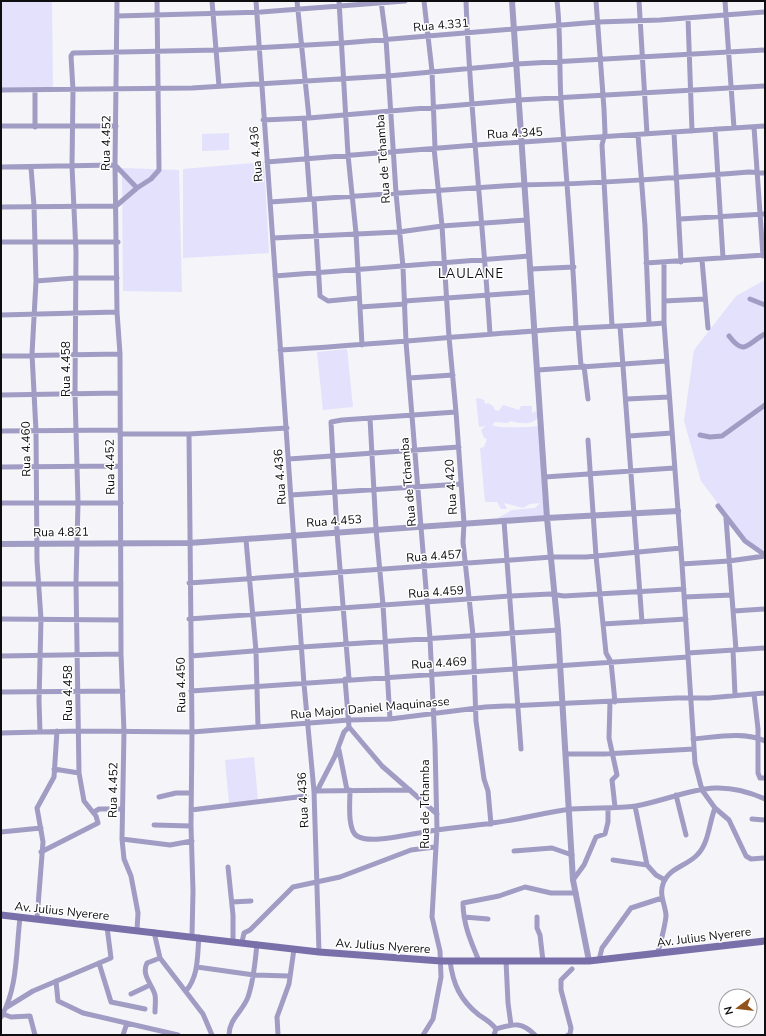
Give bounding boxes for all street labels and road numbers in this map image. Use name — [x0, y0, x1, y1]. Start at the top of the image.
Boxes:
street label: Rua 4.331 — [413, 15, 469, 35]
street label: Rua de Tchamba — [372, 114, 394, 204]
street label: Rua 4.452 — [98, 115, 114, 171]
street label: Rua 4.345 — [487, 124, 543, 142]
street label: Rua 4.436 — [246, 126, 266, 182]
street label: Rua 4.458 — [58, 341, 74, 397]
street label: Rua 4.460 — [18, 421, 34, 477]
street label: Rua de Tchamba — [396, 437, 420, 527]
street label: Rua 4.452 — [102, 439, 118, 495]
street label: Rua 4.436 — [270, 449, 290, 505]
street label: Rua 4.420 — [441, 459, 461, 515]
street label: Rua 4.453 — [306, 511, 362, 531]
street label: Rua 4.821 — [33, 524, 89, 540]
street label: Rua 4.457 — [406, 546, 462, 566]
street label: Rua 4.459 — [408, 582, 464, 602]
street label: Rua 4.469 — [411, 653, 467, 673]
street label: Rua 4.450 — [173, 657, 189, 713]
street label: Rua 4.458 — [60, 665, 76, 721]
street label: Rua Major Daniel Maquinasse — [290, 693, 450, 723]
street label: Rua de Tchamba — [417, 759, 433, 849]
street label: Rua 4.452 — [105, 762, 121, 818]
street label: Rua 4.436 — [294, 772, 312, 828]
street label: Av. Julius Nyerere — [14, 898, 110, 924]
street label: Av. Julius Nyerere — [656, 923, 752, 951]
street label: Av. Julius Nyerere — [335, 935, 431, 957]

